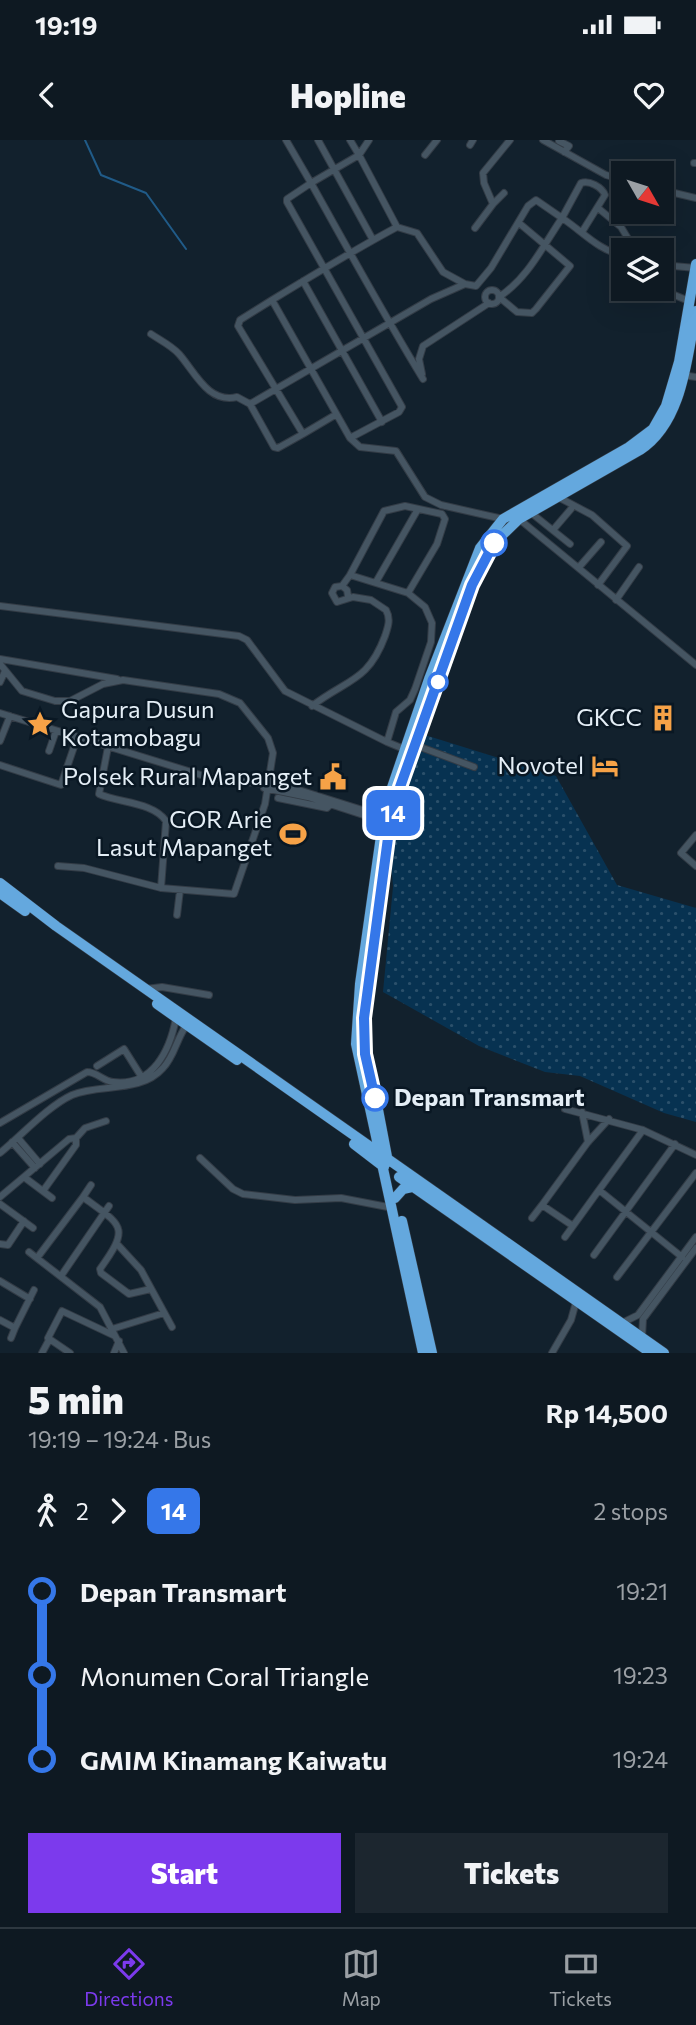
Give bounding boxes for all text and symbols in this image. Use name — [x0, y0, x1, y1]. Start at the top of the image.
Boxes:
text: 19:19 — [35, 9, 98, 40]
text: Hopline — [290, 75, 406, 115]
icon: back — [28, 76, 66, 114]
icon: heart — [630, 76, 668, 114]
north arrow — [611, 161, 674, 224]
map controls — [611, 161, 674, 301]
button: layers — [611, 238, 674, 301]
unlabelled marker — [481, 530, 507, 556]
unlabelled marker — [428, 672, 448, 692]
place label: Gapura Dusun Kotamobagu — [61, 694, 214, 751]
place label: GKCC — [576, 702, 642, 731]
building icon: GKCC — [648, 703, 678, 733]
place icon: Gapura Dusun Kotamobagu — [25, 709, 55, 739]
place label: Novotel — [498, 750, 584, 779]
hotel icon: Novotel — [590, 751, 620, 781]
place label: Polsek Rural Mapanget — [63, 761, 312, 790]
public building icon: Polsek Rural Mapanget — [318, 762, 348, 792]
line badge: 14 — [362, 790, 424, 836]
text: 14 — [380, 798, 406, 827]
place label: GOR Arie Lasut Mapanget — [96, 804, 272, 861]
sports icon: GOR Arie Lasut Mapanget — [278, 819, 308, 849]
place label: Depan Transmart — [394, 1082, 585, 1111]
marker: Depan Transmart — [362, 1085, 388, 1111]
text: 5 min — [28, 1375, 124, 1422]
text: Rp 14,500 — [546, 1397, 668, 1428]
text: 19:19 – 19:24 · Bus — [28, 1425, 211, 1453]
icon: walk — [28, 1492, 66, 1530]
icon: forward — [99, 1492, 137, 1530]
text: 14 — [161, 1496, 186, 1525]
text: 2 — [76, 1497, 89, 1525]
text: 2 stops — [594, 1497, 668, 1525]
text: Depan Transmart — [80, 1576, 286, 1607]
text: 19:21 — [616, 1577, 668, 1605]
text: Monumen Coral Triangle — [80, 1660, 369, 1691]
text: 19:23 — [613, 1661, 668, 1689]
text: GMIM Kinamang Kaiwatu — [80, 1744, 387, 1775]
text: 19:24 — [613, 1745, 668, 1773]
button: Start — [28, 1833, 341, 1913]
button: Tickets — [355, 1833, 668, 1913]
tab: Directions — [84, 1945, 173, 2010]
tab: Map — [342, 1945, 381, 2010]
tab: Tickets — [549, 1945, 612, 2010]

